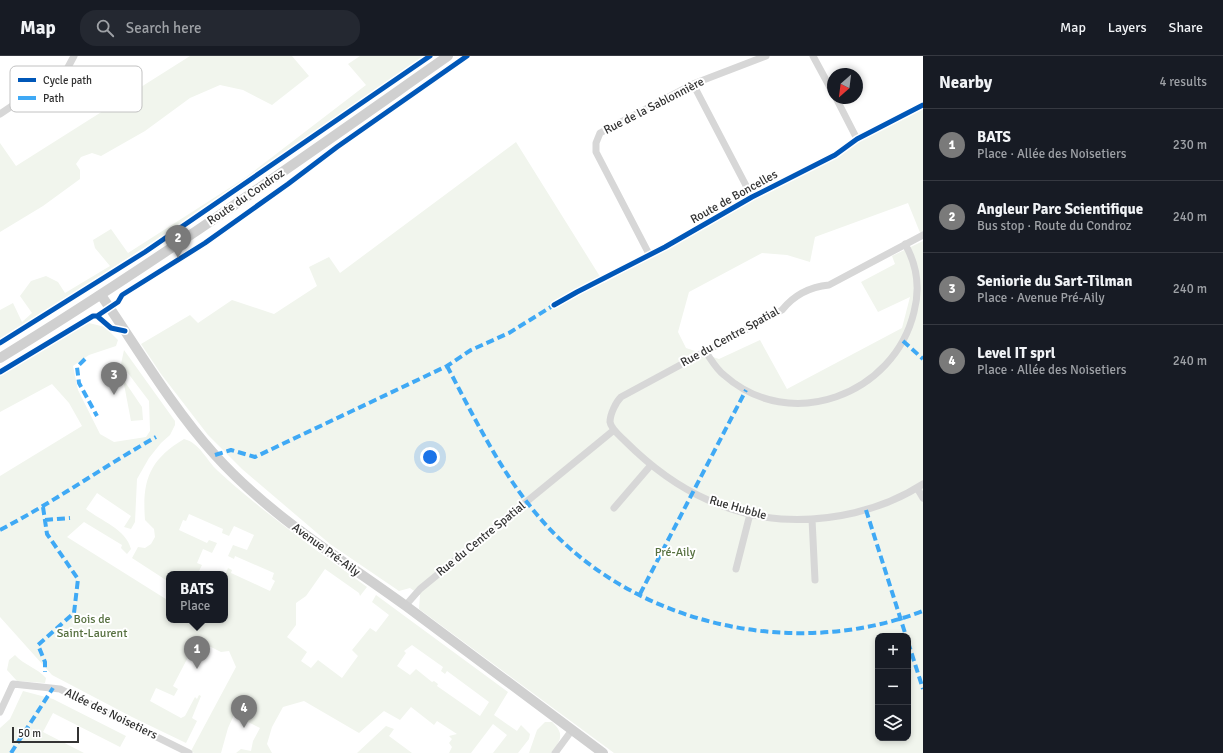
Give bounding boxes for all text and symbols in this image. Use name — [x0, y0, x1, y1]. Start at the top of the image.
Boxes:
search box — [80, 10, 360, 46]
text: Map — [20, 16, 56, 40]
icon: search — [94, 17, 116, 39]
text: Search here — [126, 19, 201, 37]
text: Map — [1060, 19, 1086, 36]
text: Layers — [1108, 19, 1147, 36]
text: Share — [1169, 19, 1203, 36]
legend — [10, 66, 142, 112]
north arrow — [827, 68, 863, 104]
text: Nearby — [939, 72, 992, 93]
text: Cycle path — [43, 74, 92, 87]
street label: Rue de la Sablonnière — [601, 74, 707, 138]
text: 4 results — [1159, 74, 1207, 90]
text: Path — [43, 92, 64, 105]
text: BATS — [977, 128, 1011, 146]
text: 1 — [948, 137, 956, 153]
text: 230 m — [1173, 137, 1207, 153]
text: Place · Allée des Noisetiers — [977, 146, 1126, 162]
street label: Route du Condroz — [204, 166, 288, 228]
street label: Route de Boncelles — [688, 167, 780, 227]
text: Angleur Parc Scientifique — [977, 200, 1143, 218]
text: 2 — [948, 209, 956, 225]
text: 240 m — [1173, 209, 1207, 225]
text: Bus stop · Route du Condroz — [977, 218, 1132, 234]
pin: 2 — [165, 225, 191, 258]
text: Seniorie du Sart-Tilman — [977, 272, 1132, 290]
text: 3 — [948, 281, 956, 297]
text: 240 m — [1173, 281, 1207, 297]
text: Place · Avenue Pré-Aily — [977, 290, 1105, 306]
street label: Rue du Centre Spatial — [678, 303, 782, 370]
text: Level IT sprl — [977, 344, 1056, 362]
text: 4 — [948, 353, 956, 369]
text: 240 m — [1173, 353, 1207, 369]
pin: 3 — [101, 362, 127, 395]
text: Place · Allée des Noisetiers — [977, 362, 1126, 378]
your location — [420, 447, 440, 467]
street label: Rue Hubble — [708, 493, 768, 523]
street label: Rue du Centre Spatial — [433, 498, 529, 580]
street label: Avenue Pré-Aily — [289, 520, 363, 580]
park label: Pré-Aily — [655, 545, 696, 560]
popup — [166, 571, 228, 623]
text: BATS — [180, 580, 214, 598]
text: Place — [180, 598, 210, 614]
park label: Bois de Saint-Laurent — [57, 612, 127, 641]
map controls — [875, 633, 911, 741]
button: + — [875, 633, 911, 669]
pin: 1 — [184, 636, 210, 669]
button: − — [875, 669, 911, 705]
street label: Allée des Noisetiers — [62, 685, 160, 743]
pin: 4 — [231, 695, 257, 728]
button: layers — [875, 705, 911, 741]
scale bar — [12, 725, 79, 744]
text: 50 m — [18, 727, 41, 740]

